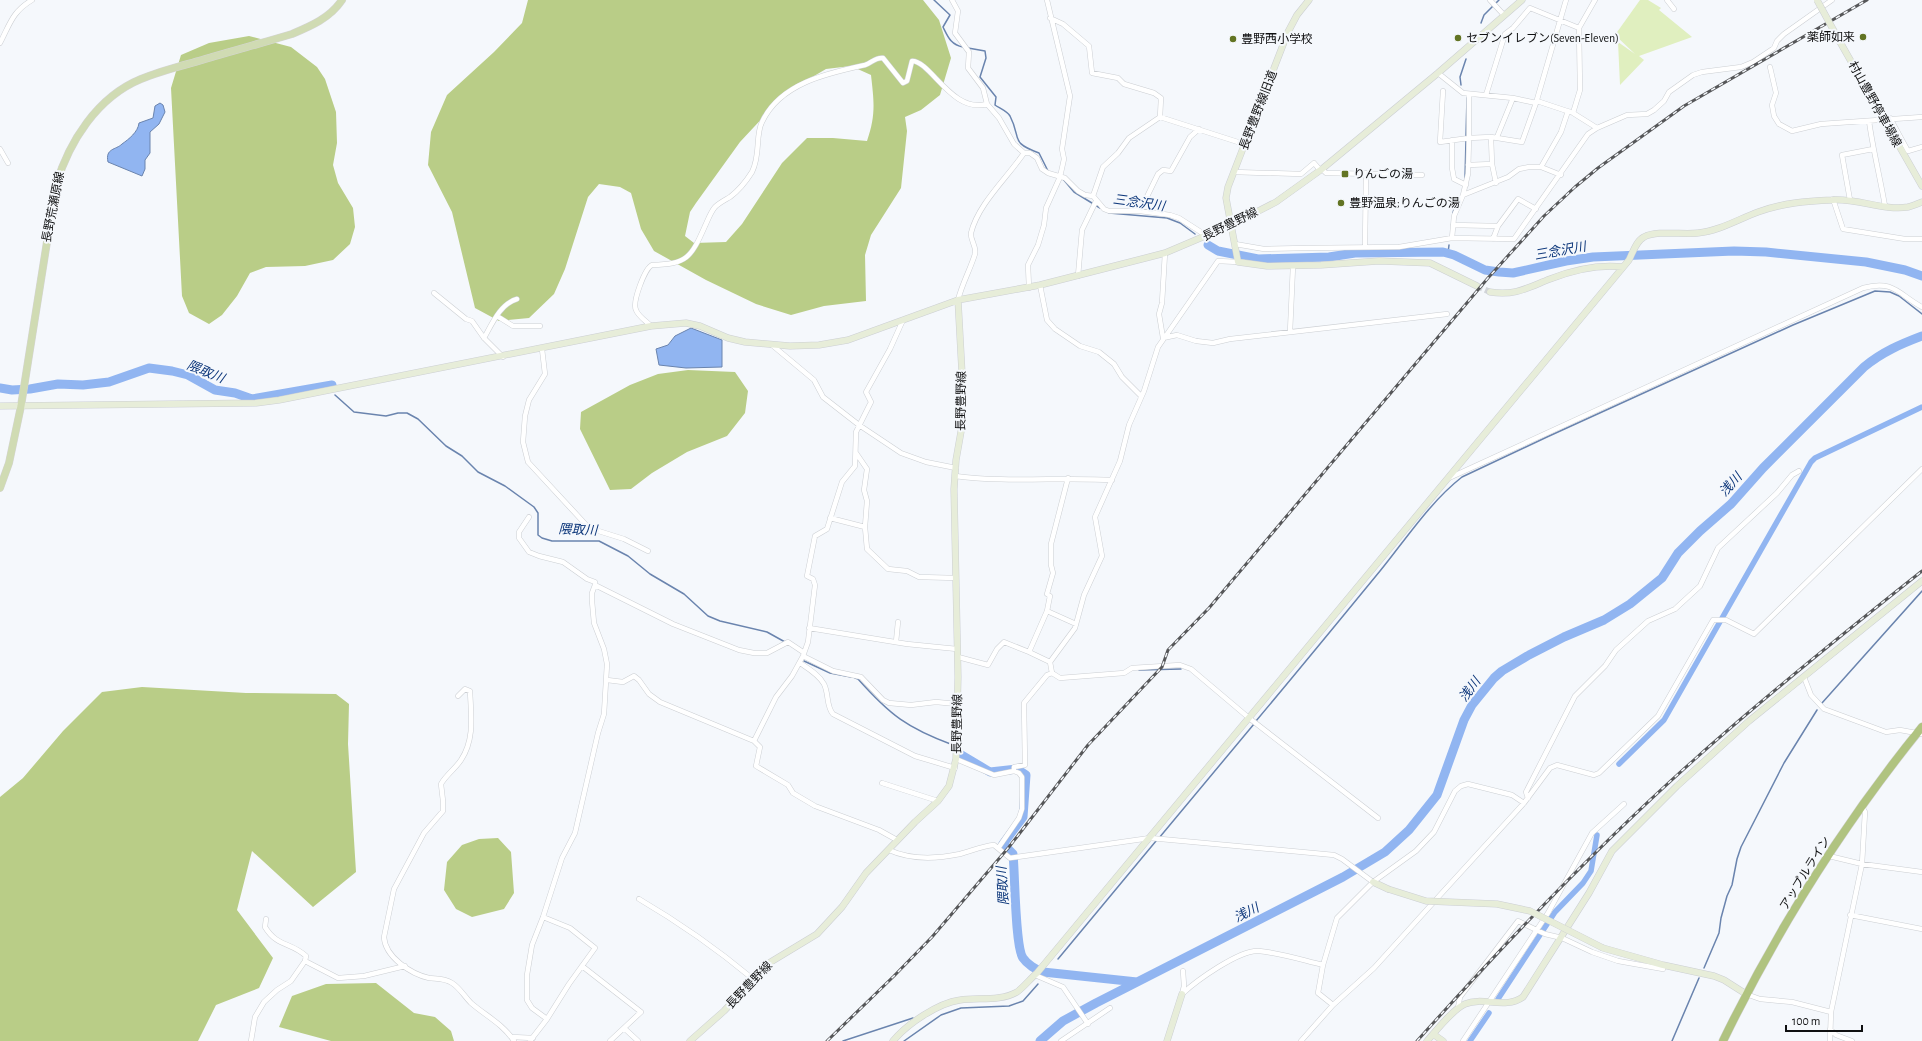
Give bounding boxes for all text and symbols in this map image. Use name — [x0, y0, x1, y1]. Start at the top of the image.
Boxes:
place label: 薬師如来 — [1807, 30, 1855, 43]
place label: セブンイレブン(Seven-Eleven) — [1466, 31, 1619, 44]
place label: 豊野西小学校 — [1241, 32, 1313, 45]
marker: 薬師如来 — [1858, 32, 1868, 42]
marker: セブンイレブン(Seven-Eleven) — [1453, 33, 1463, 43]
marker: 豊野西小学校 — [1228, 34, 1238, 44]
street label: 村山豊野停車場線 — [1846, 59, 1904, 149]
street label: 長野豊野線旧道 — [1236, 68, 1279, 151]
place label: りんごの湯 — [1353, 167, 1413, 180]
marker: りんごの湯 — [1340, 169, 1350, 179]
street label: 長野荒瀬原線 — [39, 170, 66, 243]
water label: 三念沢川 — [1112, 192, 1168, 214]
place label: 豊野温泉;りんごの湯 — [1349, 196, 1460, 209]
marker: 豊野温泉;りんごの湯 — [1336, 198, 1346, 208]
street label: 長野豊野線 — [1200, 205, 1260, 243]
water label: 三念沢川 — [1533, 239, 1589, 262]
water label: 隈取川 — [185, 358, 228, 386]
street label: 長野豊野線 — [953, 371, 968, 431]
water label: 浅川 — [1717, 469, 1746, 499]
water label: 隈取川 — [558, 522, 600, 538]
water label: 浅川 — [1456, 673, 1484, 704]
street label: 長野豊野線 — [949, 694, 964, 754]
street label: アップルライン — [1778, 834, 1832, 912]
water label: 隈取川 — [995, 864, 1011, 906]
water label: 浅川 — [1232, 900, 1263, 925]
street label: 長野豊野線 — [723, 959, 774, 1011]
scale bar — [1786, 1007, 1862, 1033]
text: 100 m — [1792, 1015, 1820, 1027]

